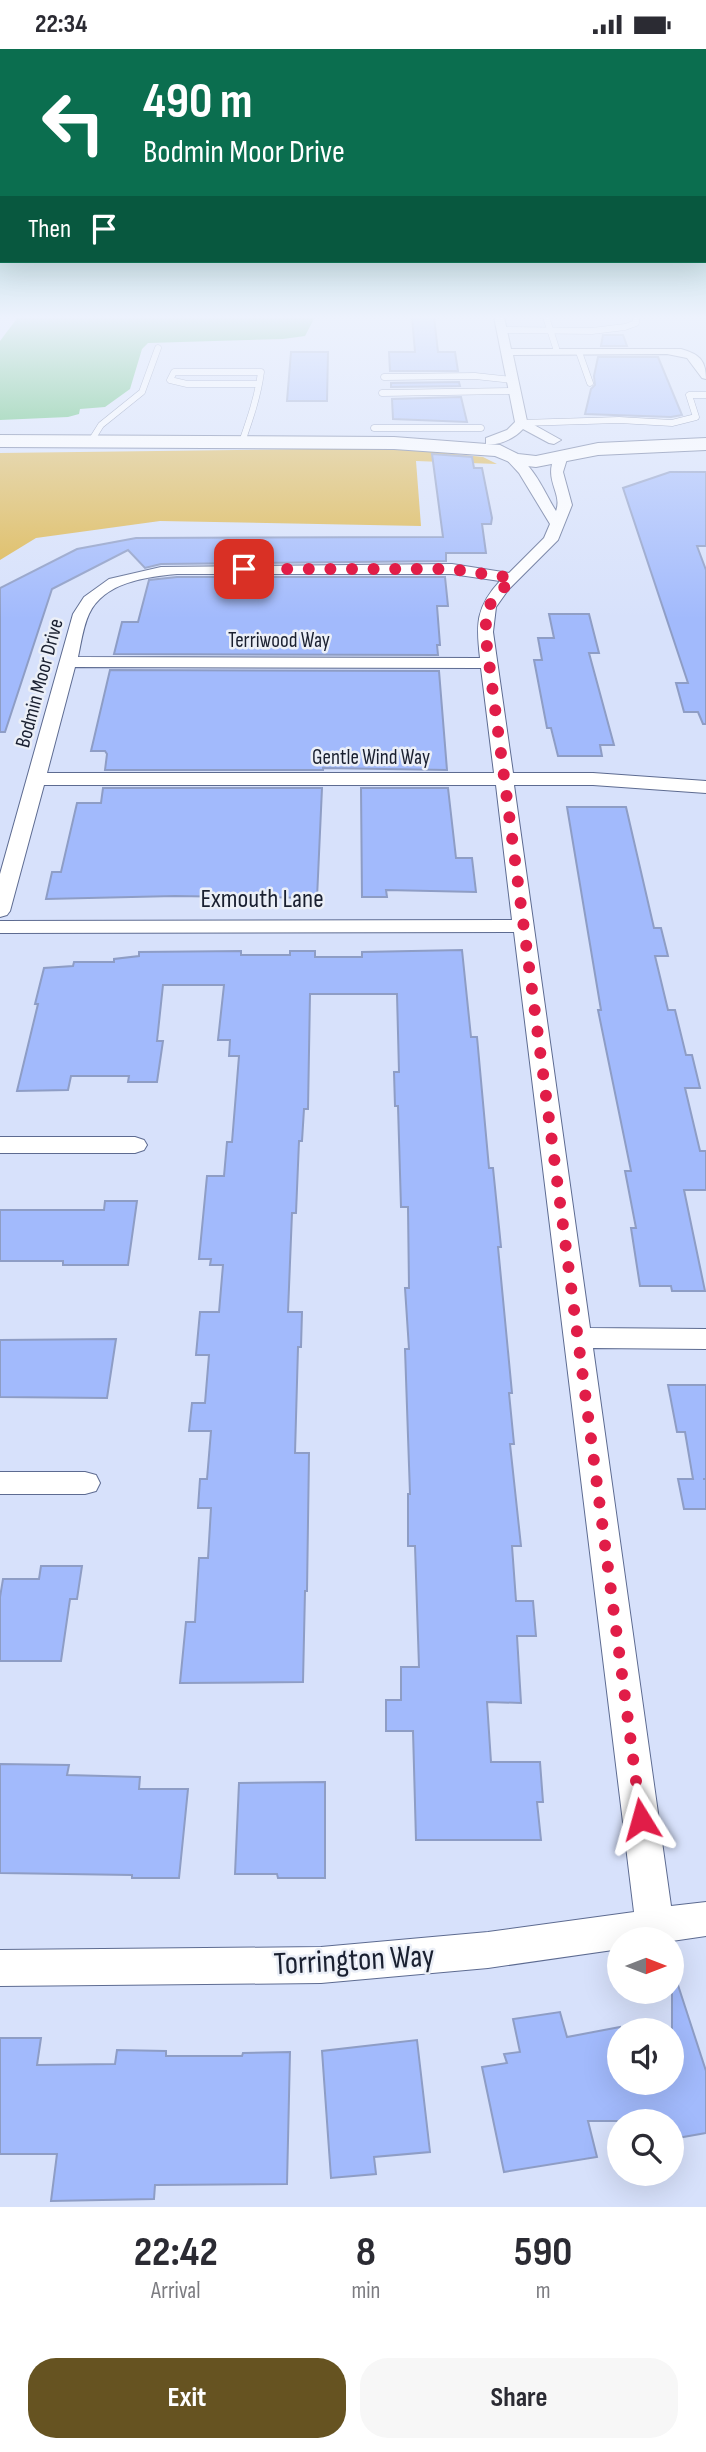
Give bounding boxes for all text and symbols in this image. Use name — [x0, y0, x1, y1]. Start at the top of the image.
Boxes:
text: 22:34 — [35, 9, 87, 40]
text: 490 m — [143, 73, 253, 132]
icon: left — [28, 77, 119, 168]
text: Bodmin Moor Drive — [143, 133, 345, 172]
icon: arrive — [85, 210, 123, 248]
text: Then — [28, 214, 71, 245]
pin — [214, 539, 274, 599]
icon: arrive — [225, 550, 263, 588]
street label: Bodmin Moor Drive — [10, 616, 69, 750]
street label: Terriwood Way — [228, 628, 330, 653]
street label: Gentle Wind Way — [312, 745, 430, 770]
street label: Exmouth Lane — [200, 884, 324, 915]
position arrow — [604, 1782, 678, 1856]
north arrow — [607, 1927, 684, 2004]
map controls — [607, 1927, 684, 2186]
street label: Torrington Way — [273, 1937, 435, 1984]
button: sound — [607, 2018, 684, 2095]
button: search — [607, 2109, 684, 2186]
text: 22:42 — [134, 2227, 218, 2278]
text: 8 — [356, 2227, 376, 2278]
text: 590 — [514, 2227, 572, 2278]
text: Arrival — [151, 2277, 200, 2305]
text: min — [351, 2277, 380, 2305]
text: m — [536, 2277, 551, 2305]
button: Exit — [28, 2358, 346, 2438]
button: Share — [360, 2358, 678, 2438]

